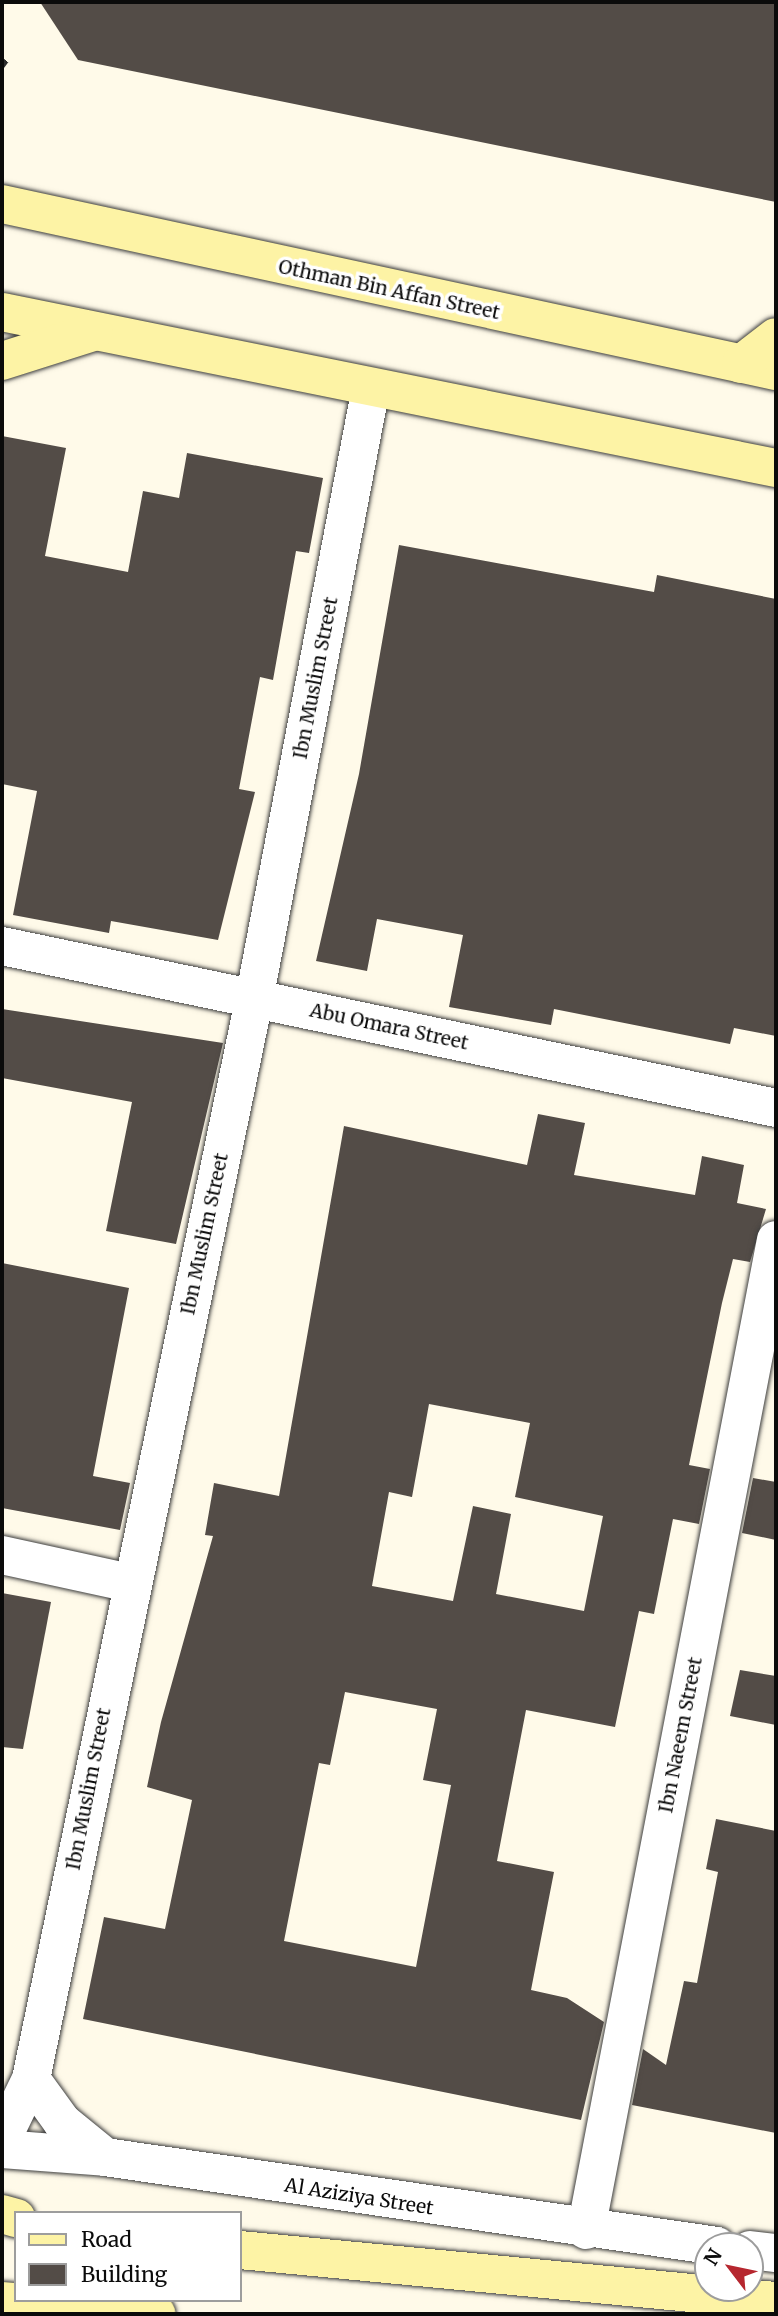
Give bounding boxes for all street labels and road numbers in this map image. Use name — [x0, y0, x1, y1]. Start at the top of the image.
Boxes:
street label: Othman Bin Affan Street — [276, 255, 502, 325]
street label: Ibn Muslim Street — [289, 595, 343, 761]
street label: Abu Omara Street — [308, 999, 470, 1055]
street label: Ibn Muslim Street — [177, 1151, 233, 1317]
street label: Ibn Naeem Street — [655, 1655, 707, 1815]
street label: Ibn Muslim Street — [62, 1706, 116, 1872]
street label: Al Aziziya Street — [283, 2174, 435, 2220]

